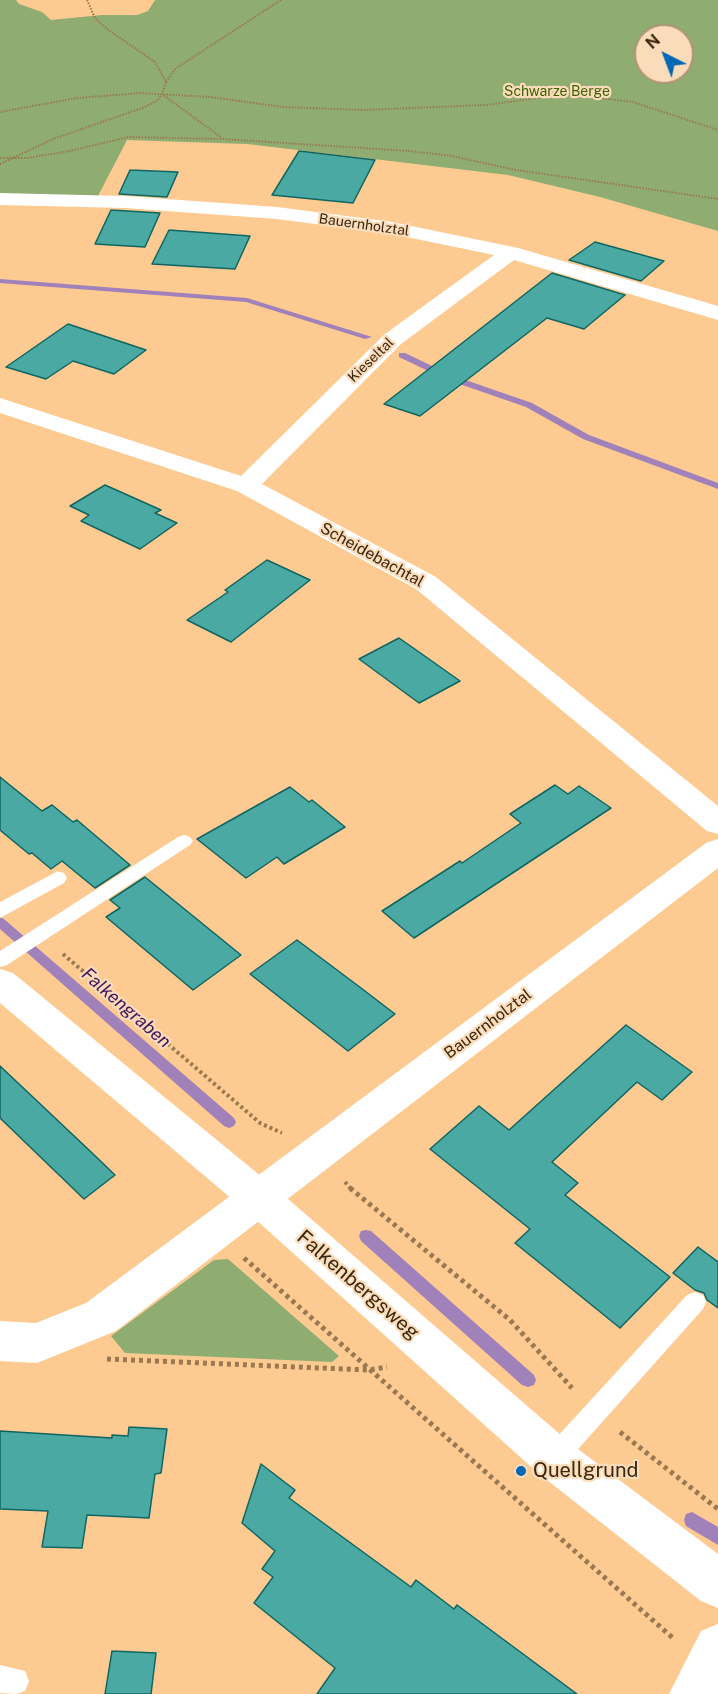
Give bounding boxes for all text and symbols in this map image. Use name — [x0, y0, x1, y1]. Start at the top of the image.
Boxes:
north arrow — [634, 24, 694, 84]
text: N — [642, 30, 664, 53]
park label: Schwarze Berge — [504, 84, 610, 100]
street label: Bauernholztal — [318, 210, 410, 240]
street label: Kieseltal — [345, 334, 397, 386]
street label: Scheidebachtal — [317, 519, 427, 591]
water label: Falkengraben — [77, 963, 175, 1053]
street label: Bauernholztal — [441, 985, 535, 1063]
street label: Falkenbergsweg — [292, 1225, 424, 1345]
place label: Quellgrund — [533, 1459, 638, 1483]
marker: Quellgrund — [514, 1464, 528, 1478]

